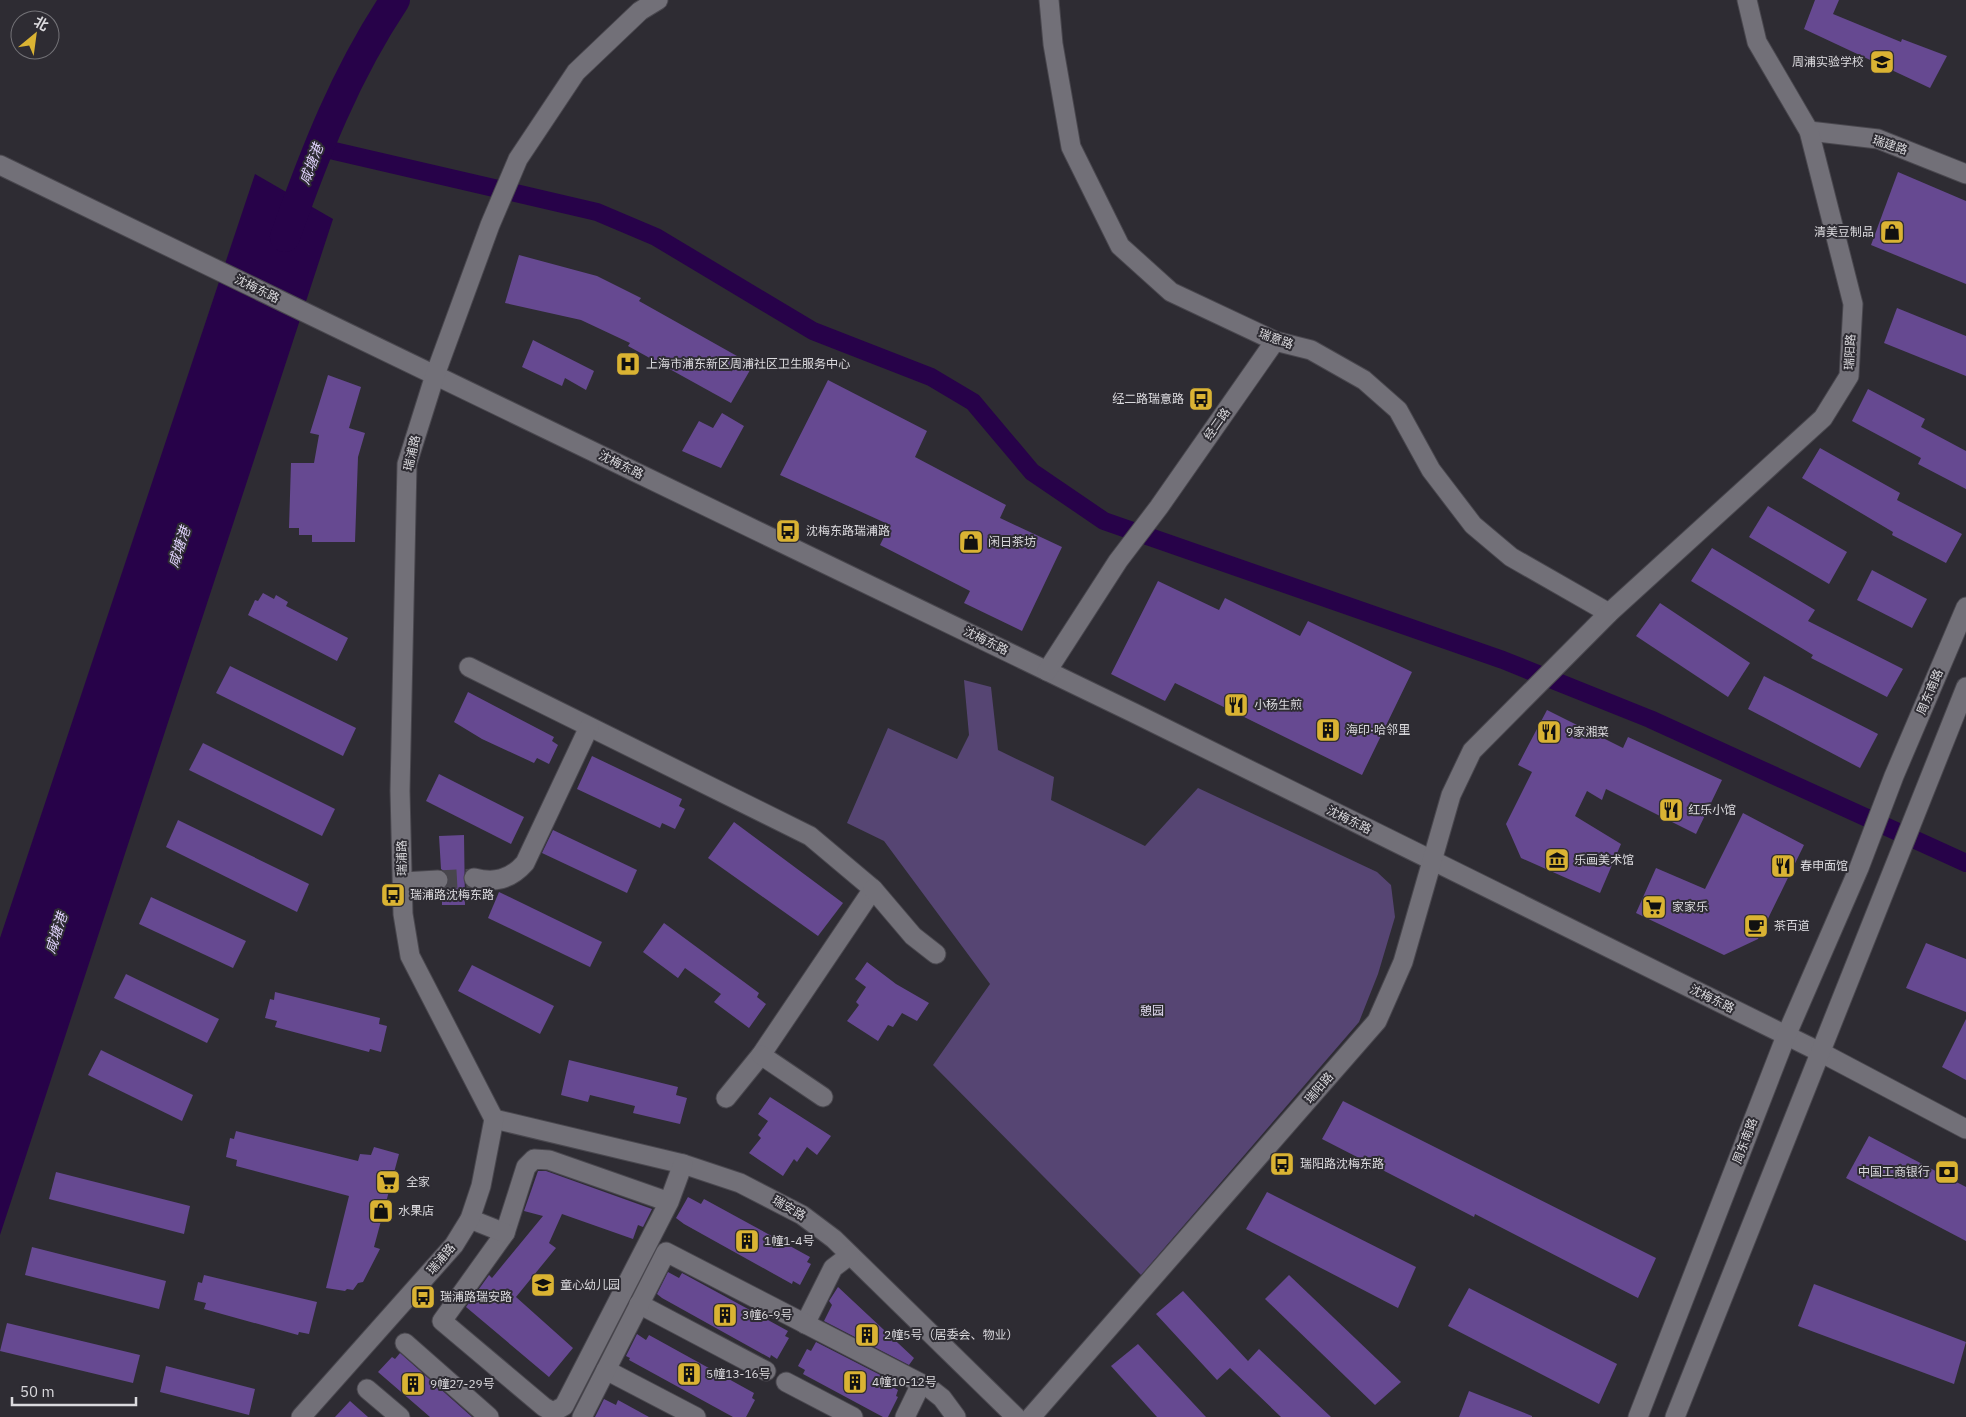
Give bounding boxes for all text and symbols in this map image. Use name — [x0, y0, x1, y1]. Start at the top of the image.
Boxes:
north arrow — [10, 10, 60, 60]
text: 北 — [31, 12, 52, 35]
school or university icon: 周浦实验学校 — [1869, 49, 1895, 75]
place label: 周浦实验学校 — [1792, 54, 1864, 69]
street label: 瑞建路 — [1871, 132, 1910, 157]
water label: 咸塘港 — [295, 139, 328, 187]
shop icon: 清美豆制品 — [1879, 219, 1905, 245]
place label: 清美豆制品 — [1814, 224, 1874, 239]
street label: 沈梅东路 — [232, 271, 282, 306]
street label: 瑞意路 — [1257, 325, 1296, 352]
street label: 瑞阳路 — [1841, 334, 1858, 370]
hospital icon: 上海市浦东新区周浦社区卫生服务中心 — [615, 351, 641, 377]
place label: 上海市浦东新区周浦社区卫生服务中心 — [646, 356, 850, 371]
bus stop icon: 经二路瑞意路 — [1188, 386, 1214, 412]
place label: 经二路瑞意路 — [1112, 391, 1184, 406]
street label: 经二路 — [1200, 405, 1233, 443]
street label: 瑞浦路 — [400, 434, 423, 472]
street label: 沈梅东路 — [596, 447, 646, 482]
bus stop icon: 沈梅东路瑞浦路 — [775, 518, 801, 544]
water label: 咸塘港 — [164, 522, 195, 570]
place label: 沈梅东路瑞浦路 — [806, 523, 890, 538]
shop icon: 闲日茶坊 — [958, 529, 984, 555]
place label: 闲日茶坊 — [988, 534, 1036, 549]
street label: 沈梅东路 — [961, 623, 1011, 658]
street label: 周东南路 — [1913, 667, 1946, 717]
restaurant icon: 小杨生煎 — [1223, 692, 1249, 718]
place label: 小杨生煎 — [1254, 697, 1302, 712]
building icon: 海印·哈邻里 — [1315, 717, 1341, 743]
restaurant icon: 9家湘菜 — [1536, 719, 1562, 745]
place label: 海印·哈邻里 — [1346, 722, 1410, 737]
place label: 9家湘菜 — [1566, 724, 1609, 739]
restaurant icon: 红乐小馆 — [1658, 797, 1684, 823]
street label: 沈梅东路 — [1324, 802, 1374, 837]
place label: 红乐小馆 — [1688, 802, 1736, 817]
street label: 瑞浦路 — [394, 840, 409, 876]
museum icon: 乐画美术馆 — [1544, 847, 1570, 873]
place label: 乐画美术馆 — [1574, 852, 1634, 867]
restaurant icon: 春申面馆 — [1770, 853, 1796, 879]
place label: 春申面馆 — [1800, 858, 1848, 873]
bus stop icon: 瑞浦路沈梅东路 — [380, 882, 406, 908]
place label: 瑞浦路沈梅东路 — [410, 887, 494, 902]
supermarket icon: 家家乐 — [1641, 894, 1667, 920]
place label: 家家乐 — [1672, 899, 1708, 914]
water label: 咸塘港 — [41, 908, 72, 956]
cafe icon: 茶百道 — [1743, 913, 1769, 939]
place label: 茶百道 — [1774, 918, 1810, 933]
street label: 沈梅东路 — [1687, 981, 1737, 1016]
park label: 憩园 — [1140, 1003, 1164, 1018]
street label: 瑞阳路 — [1301, 1069, 1336, 1106]
street label: 周东南路 — [1729, 1116, 1760, 1166]
bus stop icon: 瑞阳路沈梅东路 — [1269, 1151, 1295, 1177]
place label: 瑞阳路沈梅东路 — [1300, 1156, 1384, 1171]
bank icon: 中国工商银行 — [1934, 1159, 1960, 1185]
place label: 中国工商银行 — [1858, 1164, 1930, 1179]
supermarket icon: 全家 — [375, 1169, 401, 1195]
place label: 全家 — [406, 1174, 430, 1189]
street label: 瑞安路 — [770, 1192, 809, 1223]
shop icon: 水果店 — [368, 1198, 394, 1224]
place label: 水果店 — [398, 1203, 434, 1218]
building icon: 1幢1-4号 — [734, 1228, 760, 1254]
place label: 1幢1-4号 — [764, 1233, 814, 1248]
street label: 瑞浦路 — [423, 1240, 458, 1277]
school or university icon: 童心幼儿园 — [530, 1272, 556, 1298]
place label: 童心幼儿园 — [560, 1277, 620, 1292]
bus stop icon: 瑞浦路瑞安路 — [410, 1284, 436, 1310]
place label: 瑞浦路瑞安路 — [440, 1289, 512, 1304]
building icon: 3幢6-9号 — [712, 1302, 738, 1328]
place label: 3幢6-9号 — [742, 1307, 792, 1322]
building icon: 2幢5号（居委会、物业） — [854, 1322, 880, 1348]
place label: 2幢5号（居委会、物业） — [884, 1327, 1018, 1342]
building icon: 5幢13-16号 — [676, 1361, 702, 1387]
place label: 5幢13-16号 — [706, 1366, 771, 1381]
building icon: 4幢10-12号 — [842, 1369, 868, 1395]
building icon: 9幢27-29号 — [400, 1371, 426, 1397]
scale bar — [12, 1374, 136, 1406]
place label: 4幢10-12号 — [872, 1374, 937, 1389]
place label: 9幢27-29号 — [430, 1376, 495, 1391]
text: 50 m — [20, 1382, 55, 1401]

